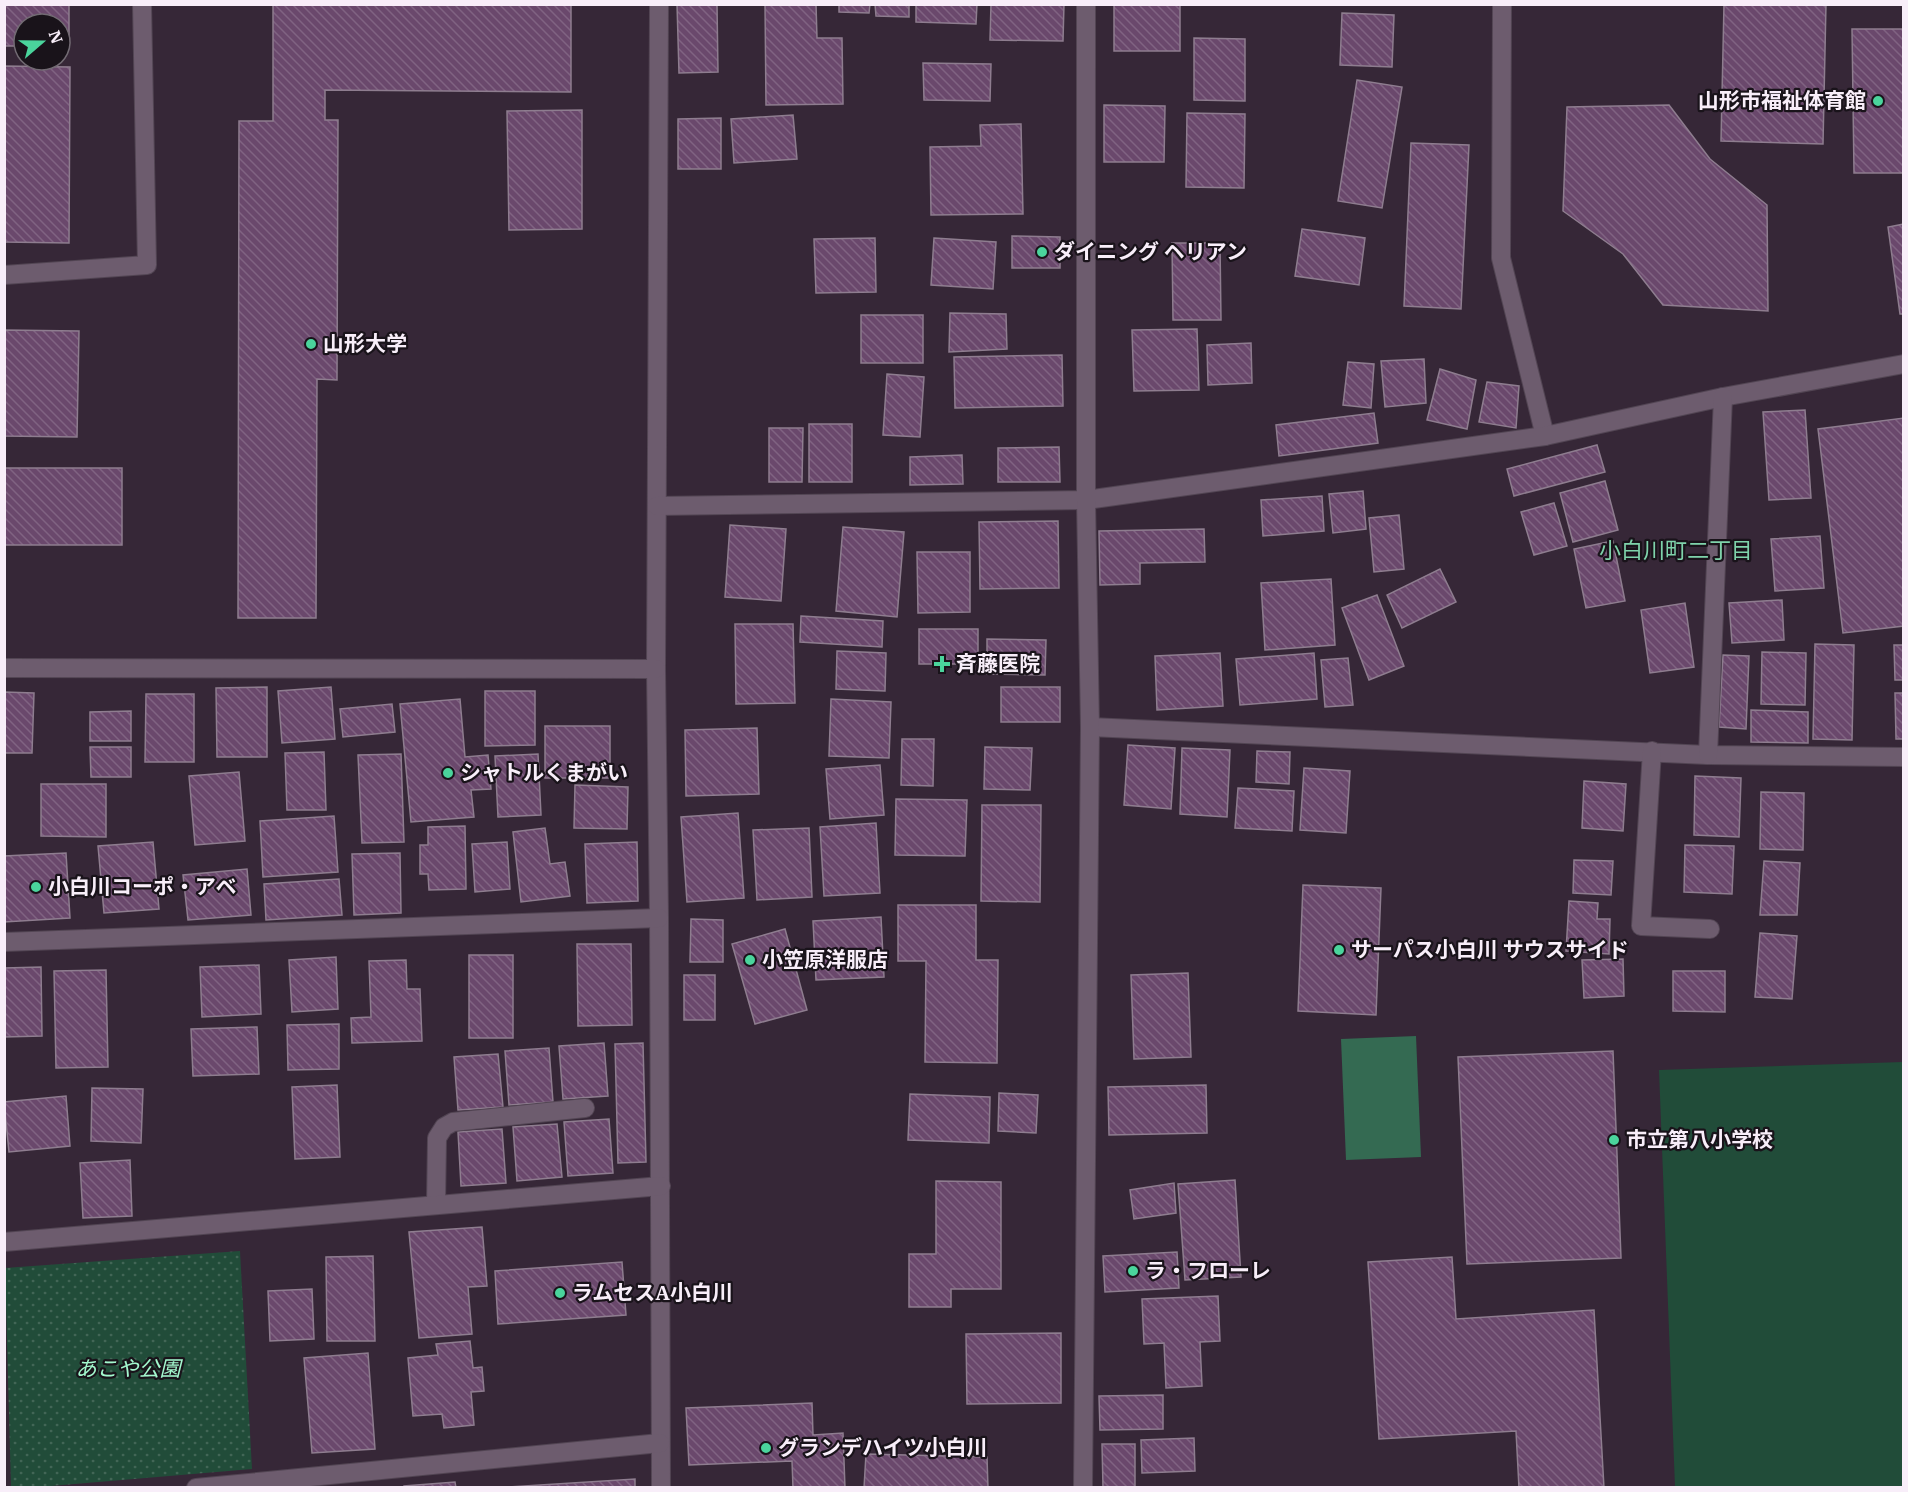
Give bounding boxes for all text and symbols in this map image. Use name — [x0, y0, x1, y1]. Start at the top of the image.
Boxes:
north arrow — [12, 12, 72, 72]
text: N — [45, 28, 68, 46]
place label: 山形市福祉体育館 — [1698, 86, 1866, 114]
marker: 山形市福祉体育館 — [1871, 94, 1885, 108]
place label: ダイニング ヘリアン — [1054, 237, 1247, 265]
marker: ダイニング ヘリアン — [1035, 245, 1049, 259]
place label: 山形大学 — [323, 329, 407, 357]
marker: 山形大学 — [304, 337, 318, 351]
district label: 小白川町二丁目 — [1599, 535, 1753, 564]
place label: 斉藤医院 — [956, 649, 1040, 677]
marker: 斉藤医院 — [933, 655, 951, 673]
place label: シャトルくまがい — [460, 758, 628, 786]
marker: シャトルくまがい — [441, 766, 455, 780]
place label: 小白川コーポ・アベ — [48, 872, 237, 900]
marker: 小白川コーポ・アベ — [29, 880, 43, 894]
place label: サーパス小白川 サウスサイド — [1351, 935, 1629, 963]
marker: サーパス小白川 サウスサイド — [1332, 943, 1346, 957]
place label: 小笠原洋服店 — [762, 945, 888, 973]
marker: 小笠原洋服店 — [743, 953, 757, 967]
place label: 市立第八小学校 — [1626, 1125, 1773, 1153]
marker: 市立第八小学校 — [1607, 1133, 1621, 1147]
place label: ラ・フローレ — [1145, 1256, 1271, 1284]
marker: ラ・フローレ — [1126, 1264, 1140, 1278]
place label: ラムセスA小白川 — [572, 1278, 733, 1306]
marker: ラムセスA小白川 — [553, 1286, 567, 1300]
park label: あこや公園 — [76, 1354, 183, 1382]
place label: グランデハイツ小白川 — [778, 1433, 988, 1461]
marker: グランデハイツ小白川 — [759, 1441, 773, 1455]

